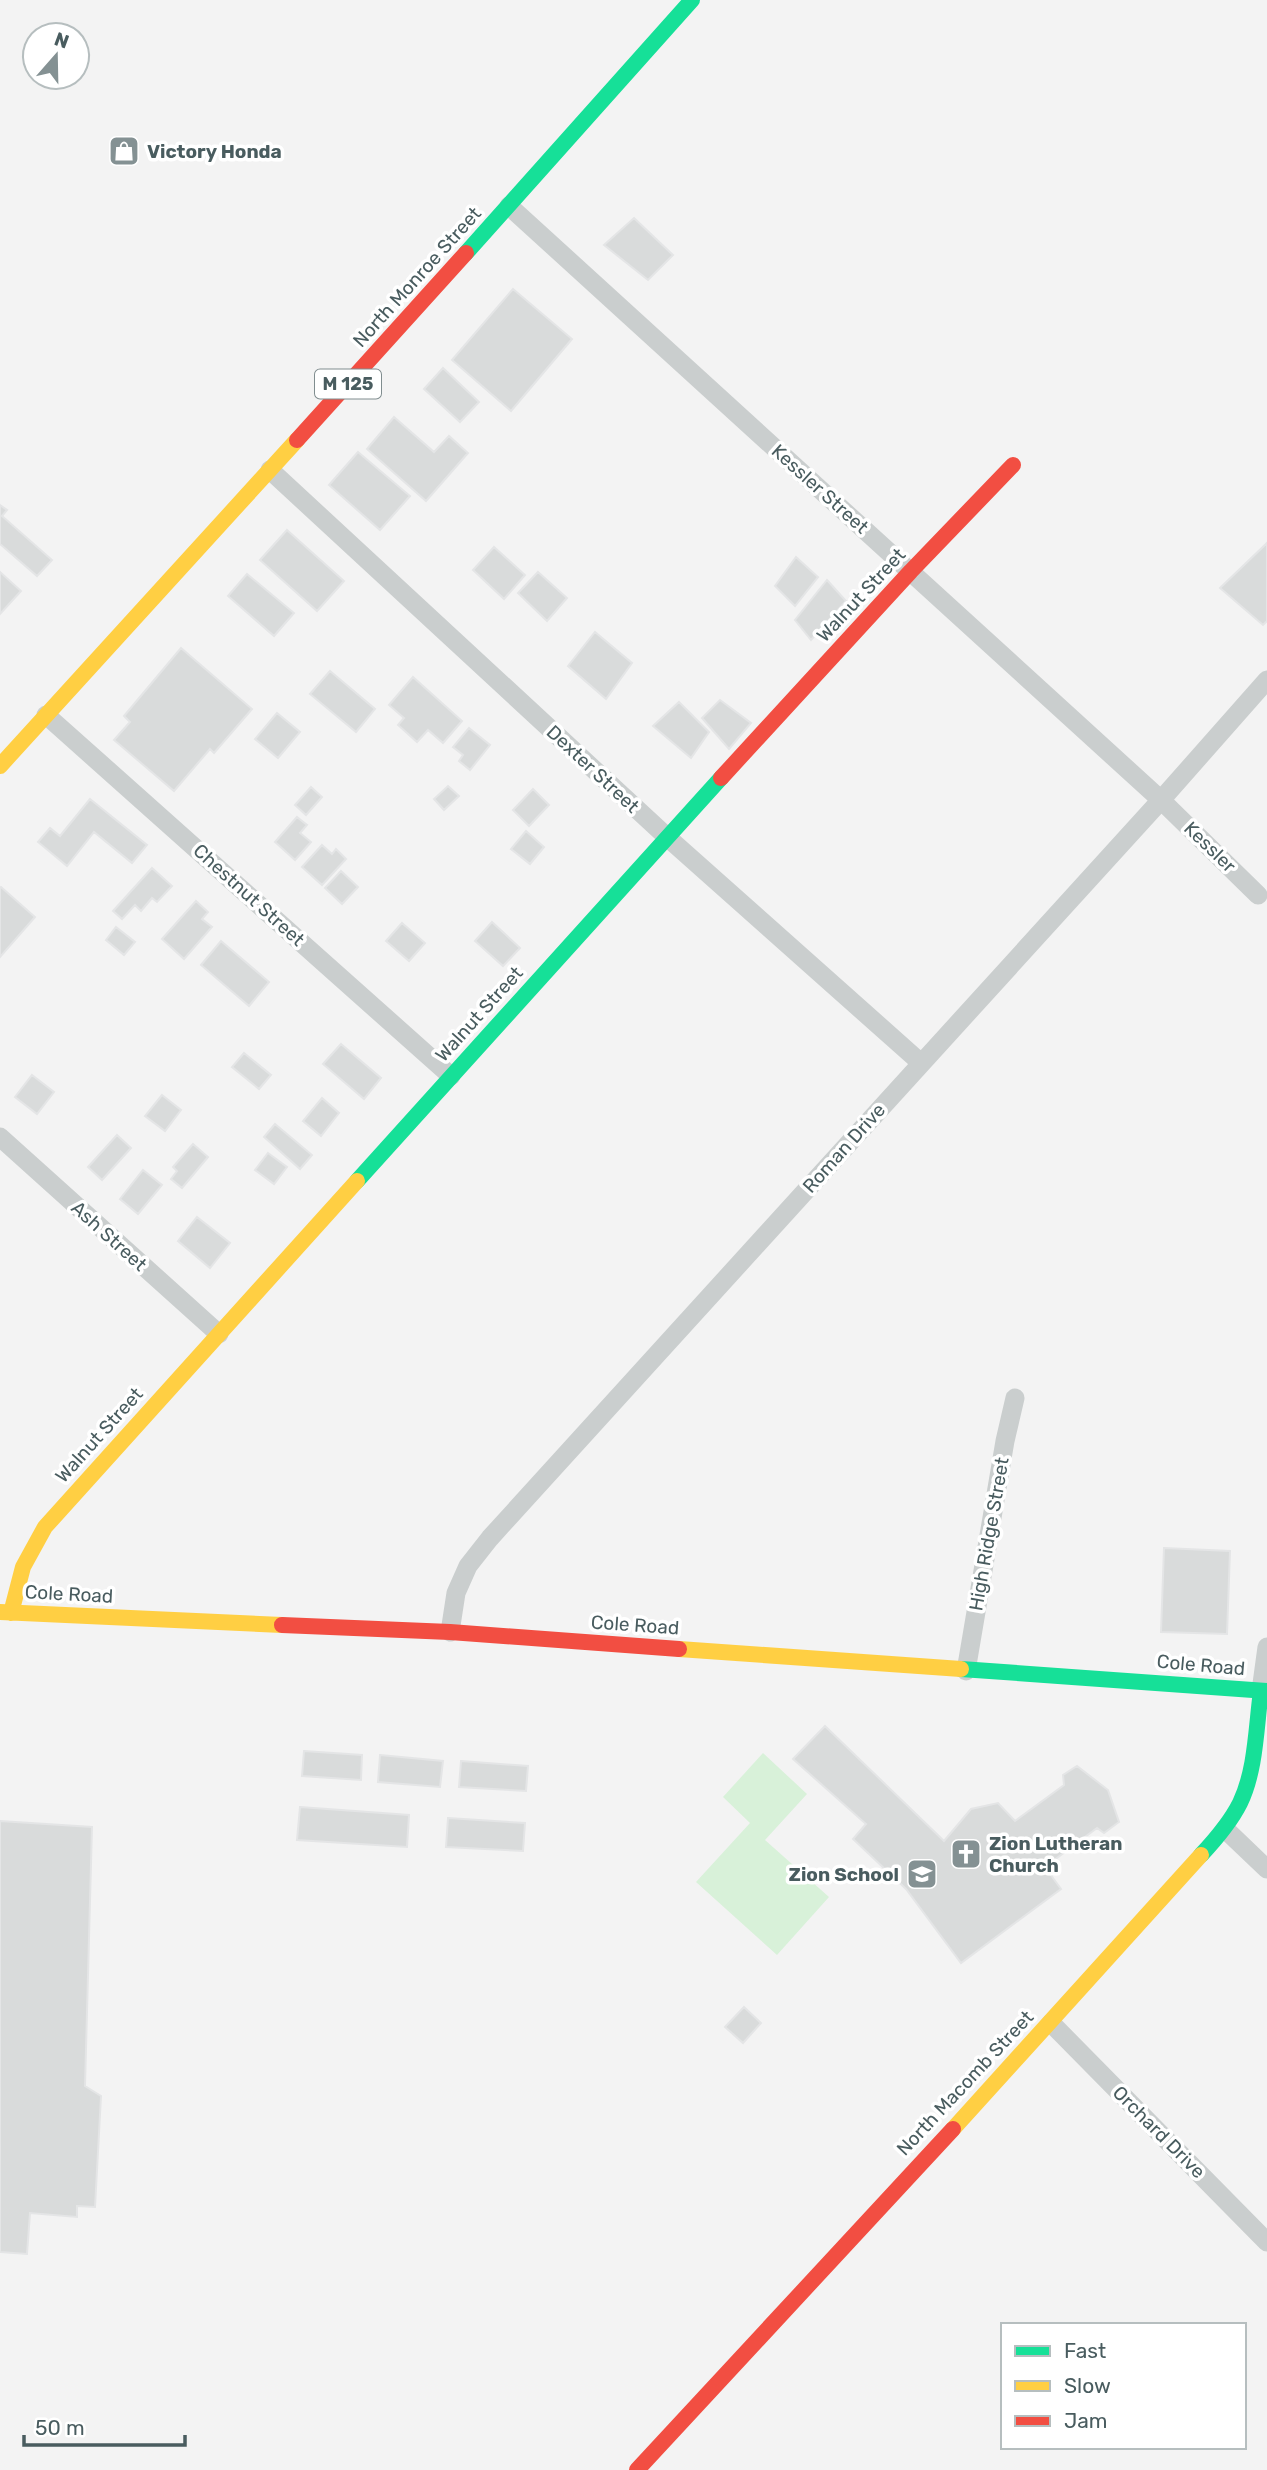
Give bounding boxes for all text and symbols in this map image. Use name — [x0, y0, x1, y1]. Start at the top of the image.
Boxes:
north arrow — [21, 21, 91, 91]
text: N — [51, 27, 72, 54]
shop icon: Victory Honda — [107, 134, 141, 168]
place label: Victory Honda — [147, 140, 282, 163]
street label: North Monroe Street — [348, 202, 486, 352]
road number: M 125 — [315, 370, 381, 398]
street label: Kessler Street — [767, 439, 874, 539]
street label: Walnut Street — [812, 543, 911, 647]
street label: Dexter Street — [542, 720, 644, 818]
street label: Kessler — [1179, 817, 1241, 878]
street label: Chestnut Street — [189, 839, 310, 951]
street label: Walnut Street — [430, 961, 528, 1066]
street label: Roman Drive — [798, 1098, 890, 1198]
street label: Ash Street — [67, 1196, 152, 1276]
street label: Walnut Street — [50, 1382, 148, 1487]
street label: High Ridge Street — [964, 1455, 1014, 1613]
street label: Cole Road — [24, 1580, 114, 1608]
street label: Cole Road — [590, 1610, 680, 1640]
street label: Cole Road — [1156, 1650, 1246, 1680]
place label: Zion Lutheran Church — [989, 1832, 1122, 1877]
church icon: Zion Lutheran Church — [949, 1837, 983, 1871]
school or university icon: Zion School — [905, 1857, 939, 1891]
place label: Zion School — [789, 1863, 899, 1886]
street label: North Macomb Street — [892, 2005, 1038, 2160]
street label: Orchard Drive — [1108, 2081, 1210, 2183]
legend — [1001, 2323, 1246, 2449]
text: Fast — [1064, 2338, 1106, 2363]
text: Slow — [1064, 2373, 1111, 2398]
scale bar — [24, 2404, 186, 2448]
text: Jam — [1064, 2408, 1108, 2433]
text: 50 m — [35, 2415, 85, 2440]

